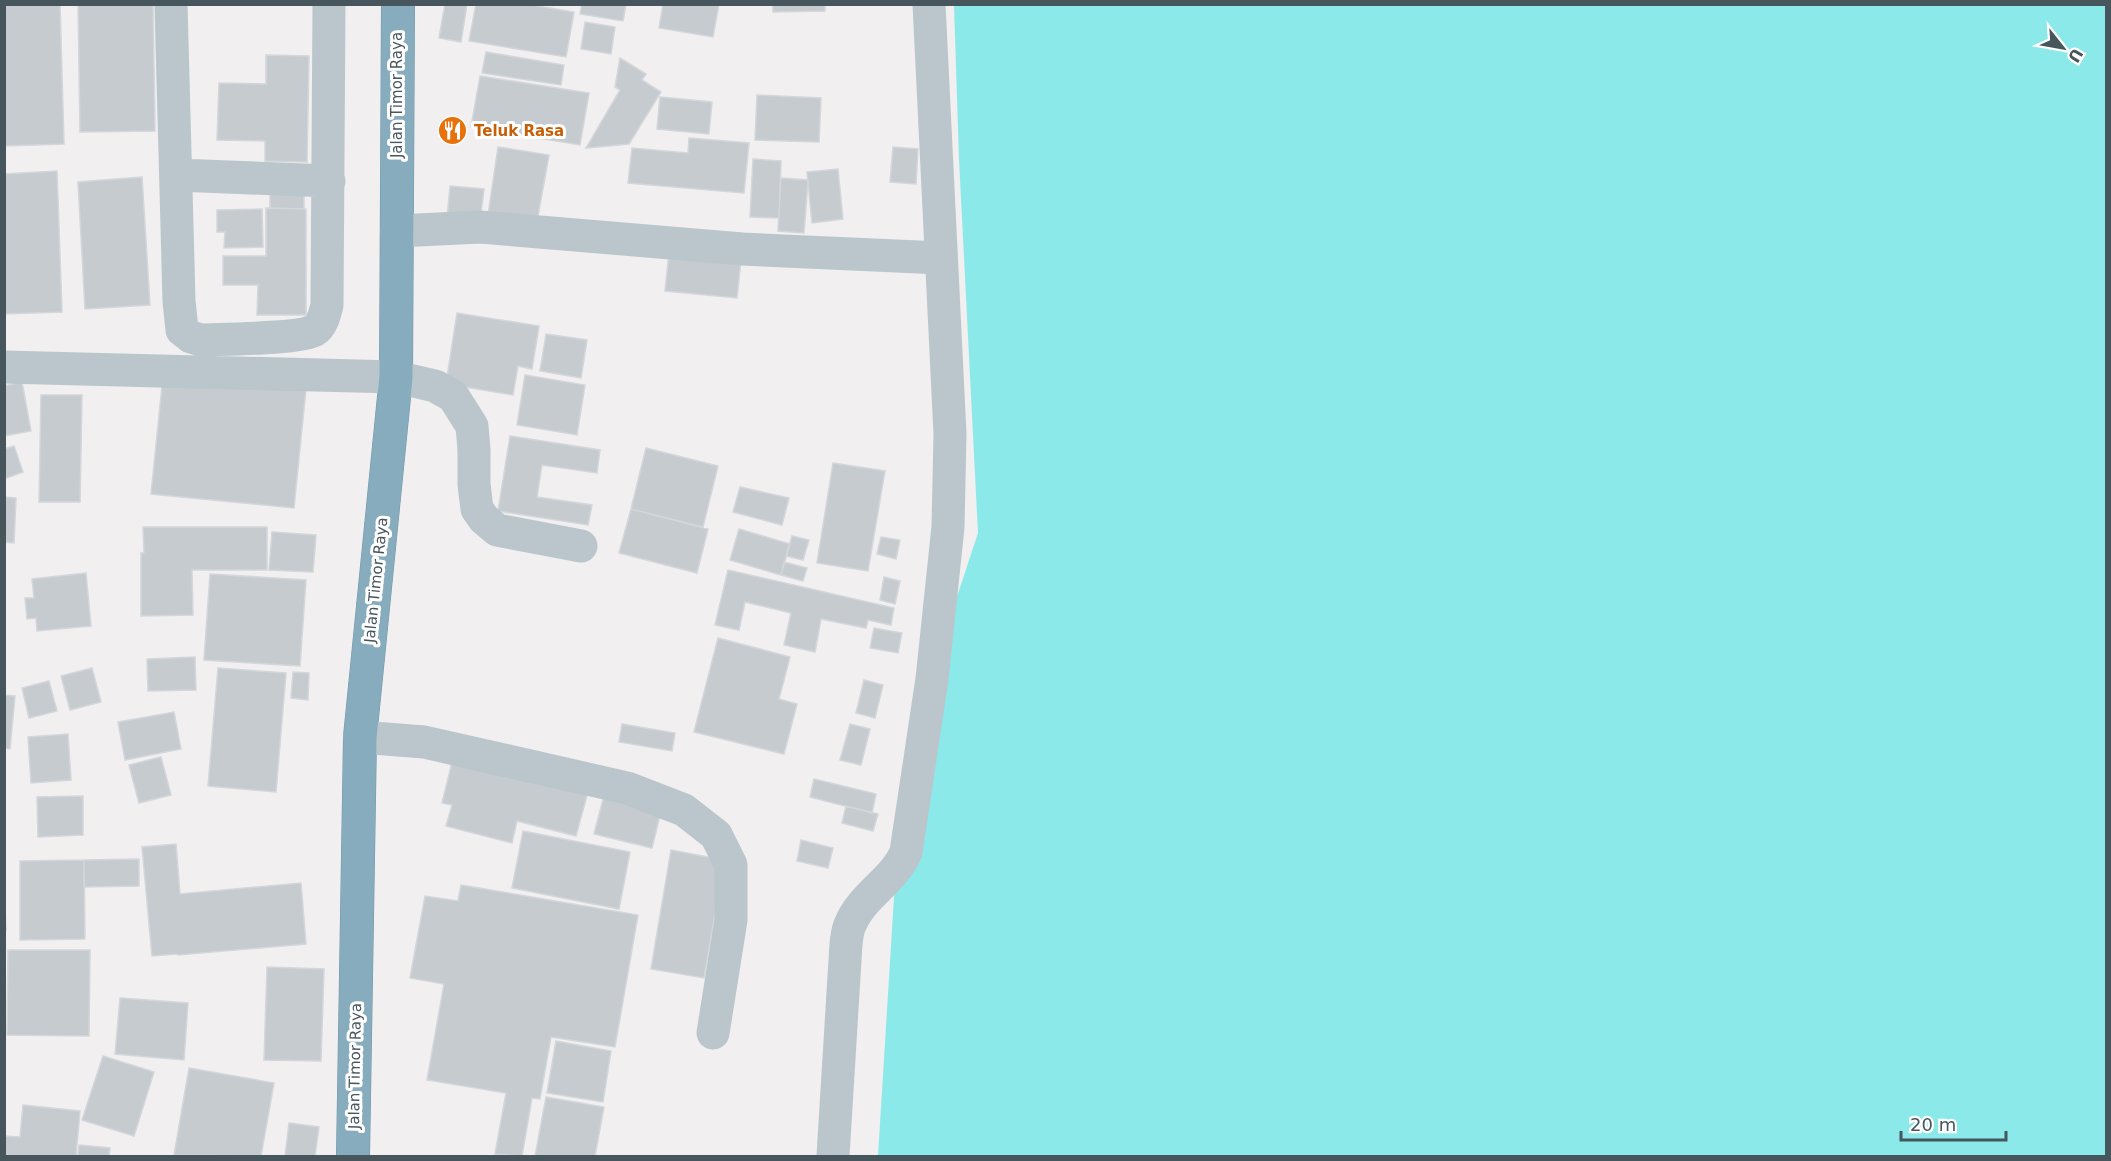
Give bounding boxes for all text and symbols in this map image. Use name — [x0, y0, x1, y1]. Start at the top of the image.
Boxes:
north arrow — [2033, 18, 2093, 78]
street label: Jalan Timor Raya — [388, 32, 406, 159]
text: U — [2064, 45, 2087, 66]
restaurant icon: Teluk Rasa — [437, 115, 469, 147]
place label: Teluk Rasa — [474, 122, 564, 140]
street label: Jalan Timor Raya — [360, 516, 392, 645]
street label: Jalan Timor Raya — [345, 1003, 365, 1130]
scale bar — [1901, 1104, 2006, 1142]
text: 20 m — [1910, 1114, 1956, 1135]

